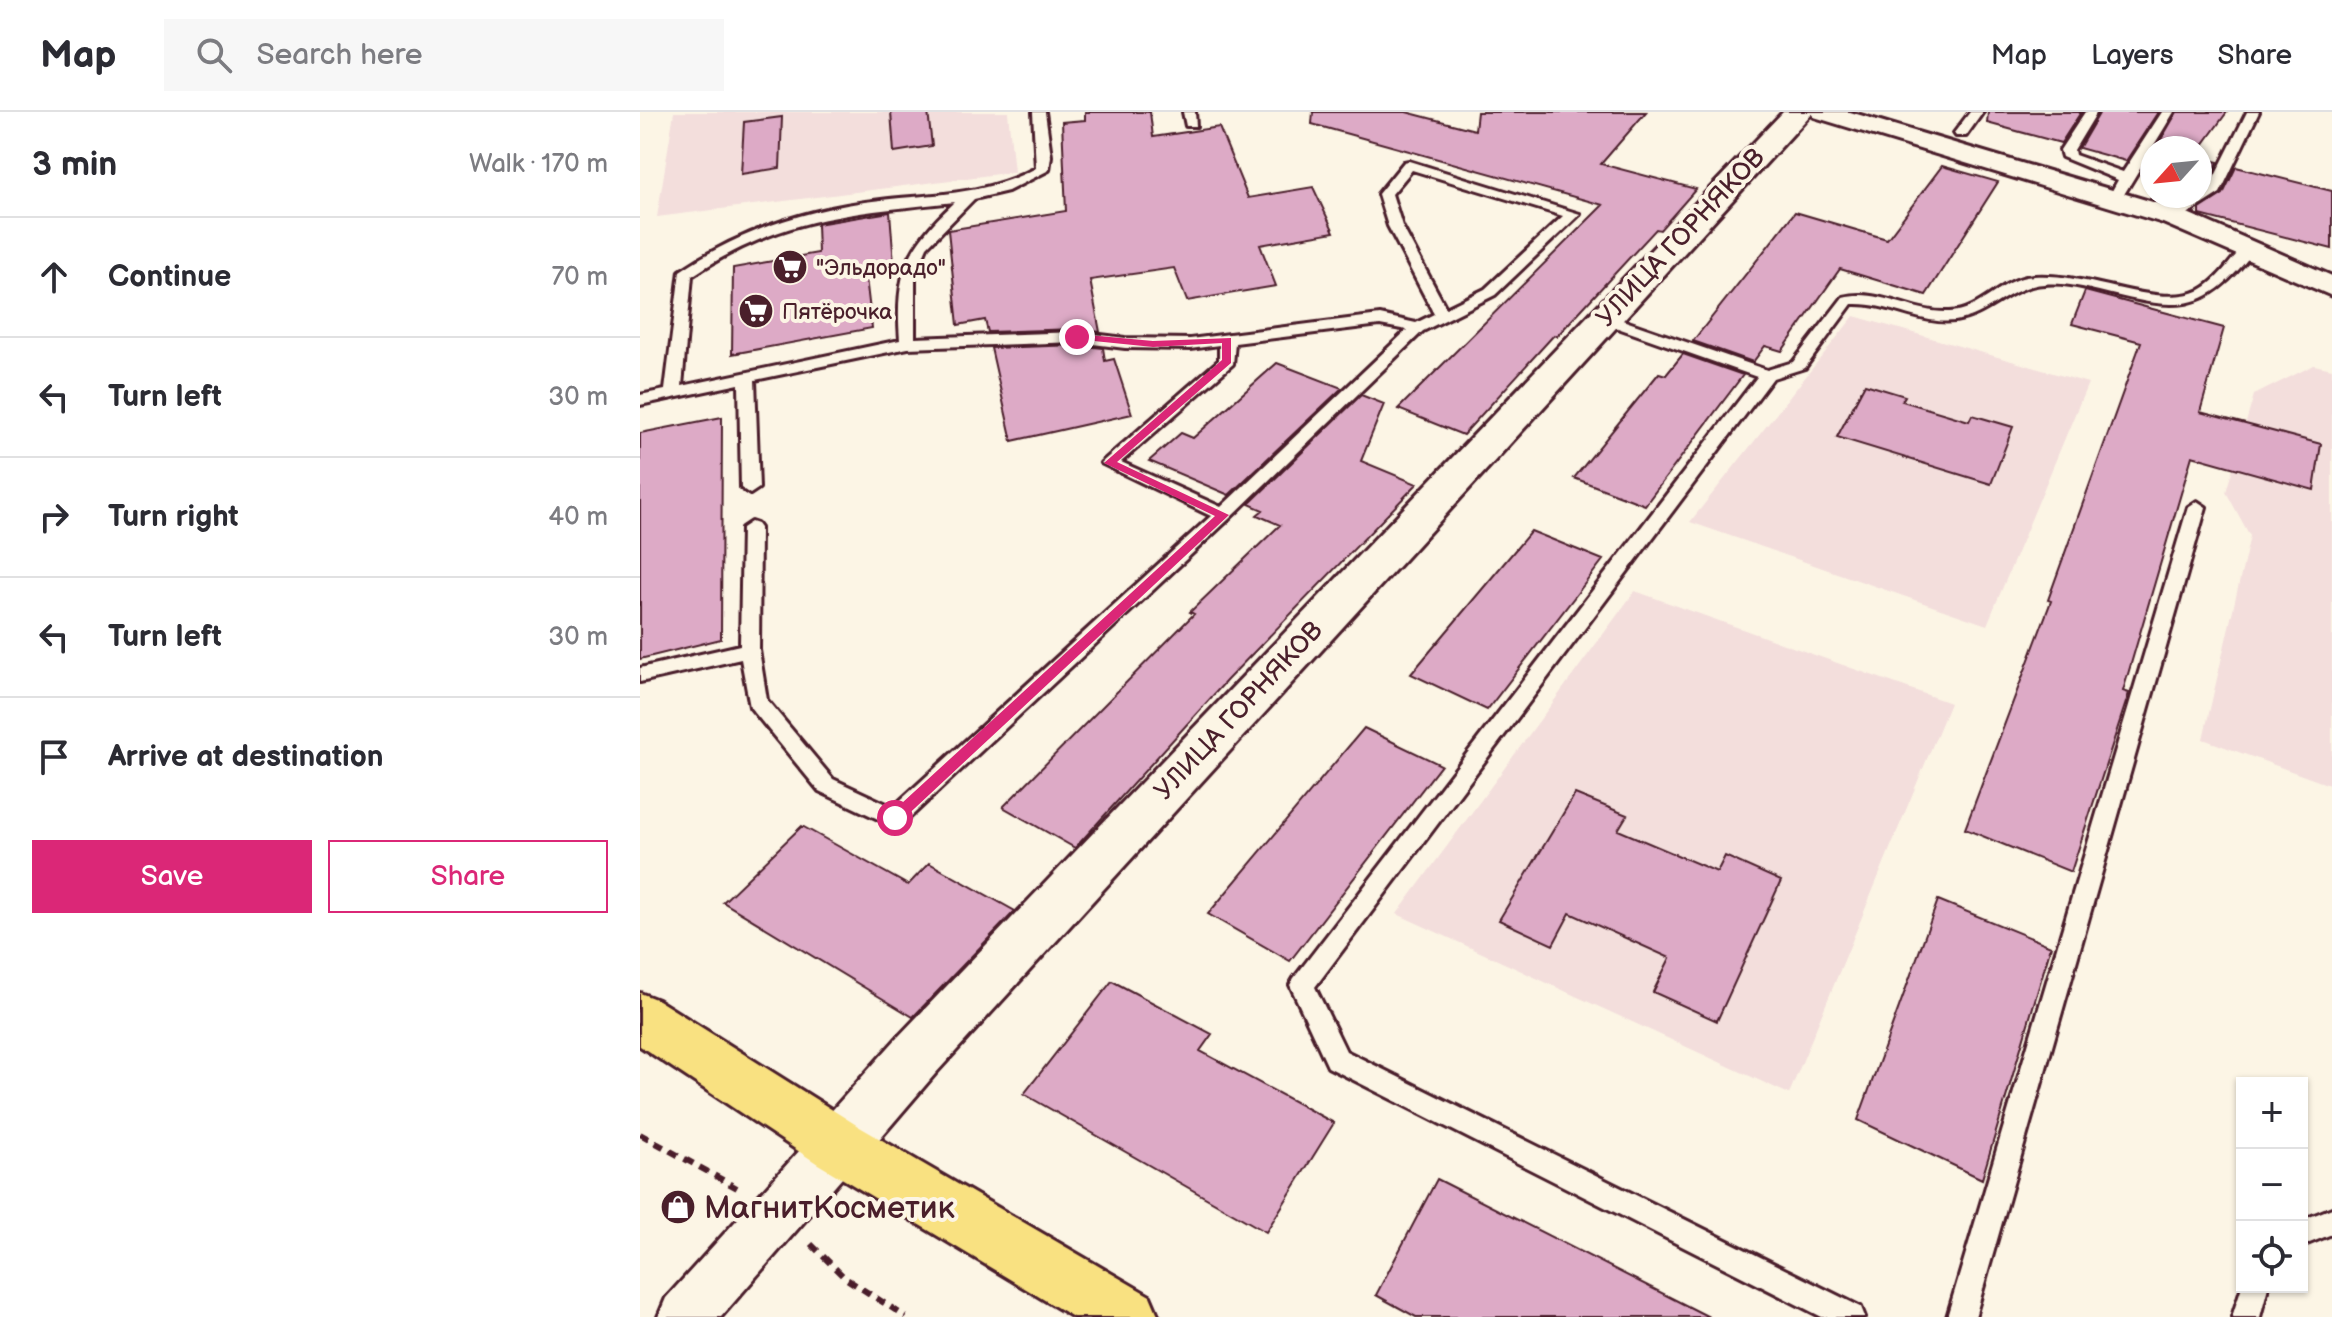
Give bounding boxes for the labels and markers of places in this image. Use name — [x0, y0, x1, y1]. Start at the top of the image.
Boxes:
supermarket icon: "Эльдорадо" — [771, 248, 809, 286]
place label: "Эльдорадо" — [816, 255, 946, 282]
supermarket icon: Пятёрочка — [737, 292, 775, 330]
place label: Пятёрочка — [782, 299, 892, 326]
shop icon: МагнитКосметик — [659, 1188, 697, 1226]
place label: МагнитКосметик — [704, 1189, 955, 1228]

